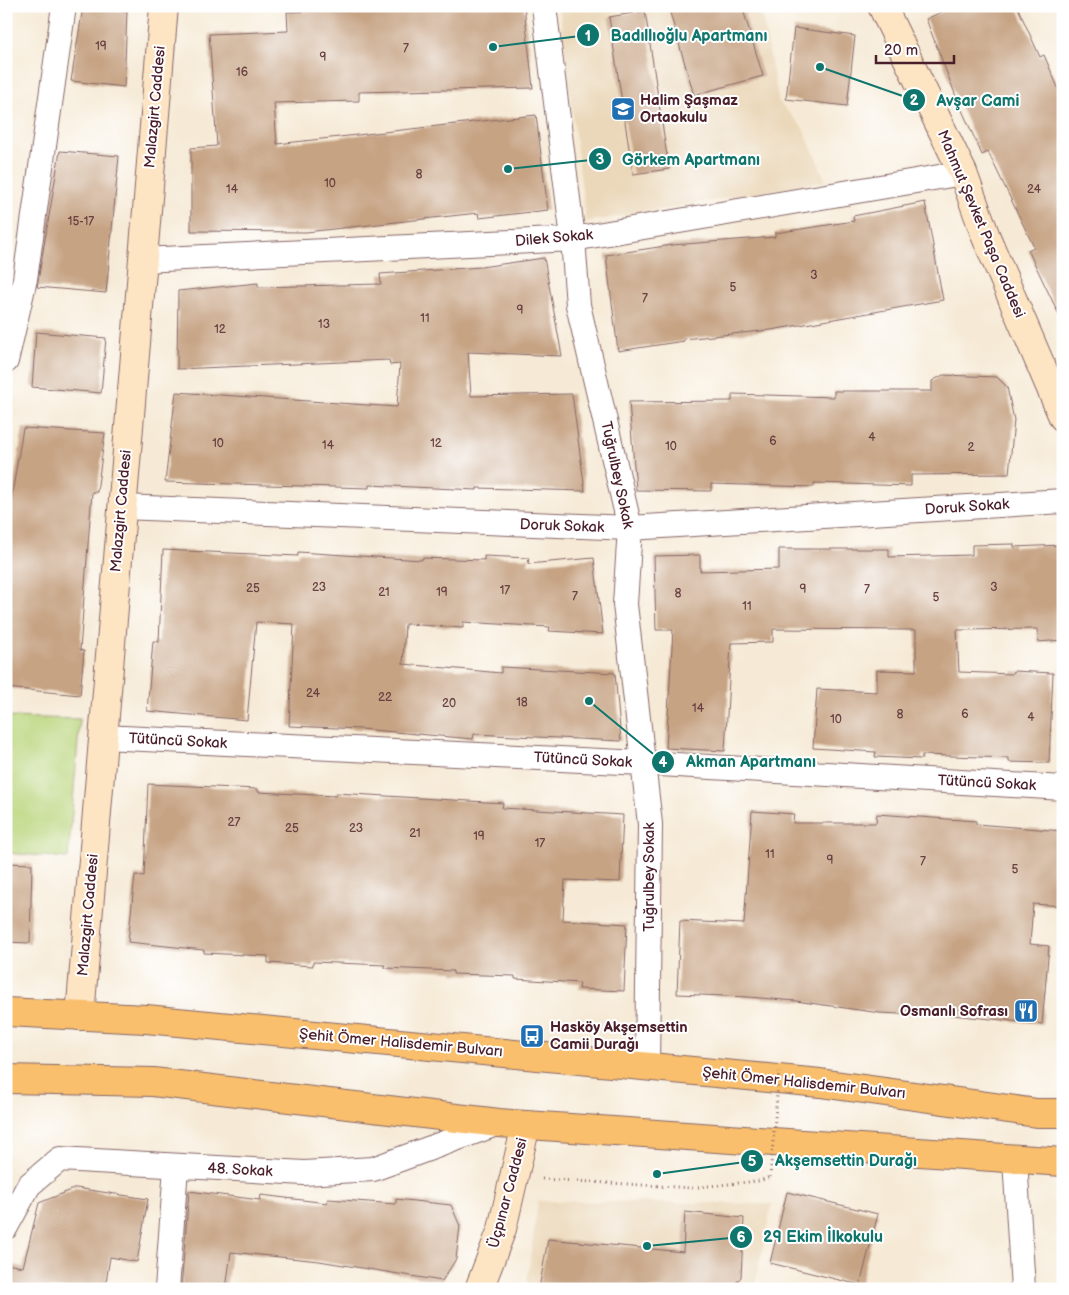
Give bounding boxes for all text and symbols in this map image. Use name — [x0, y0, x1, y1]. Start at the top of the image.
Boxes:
callout: Badıllıoğlu Apartmanı — [576, 20, 778, 51]
text: 1 — [585, 27, 591, 46]
text: Badıllıoğlu Apartmanı — [611, 27, 767, 46]
scale bar — [876, 32, 954, 64]
house number: 19 — [95, 39, 107, 54]
house number: 7 — [403, 41, 409, 56]
text: 20 m — [884, 41, 918, 60]
street label: Malazgirt Caddesi — [140, 45, 170, 169]
house number: 9 — [320, 50, 327, 65]
house number: 16 — [236, 65, 248, 80]
callout: Avşar Cami — [901, 85, 1029, 116]
place label: Halim Şaşmaz Ortaokulu — [640, 91, 738, 127]
text: 2 — [910, 91, 919, 110]
text: Avşar Cami — [936, 92, 1019, 111]
school or university icon: Halim Şaşmaz Ortaokulu — [610, 96, 636, 122]
street label: Mahmut Şevket Paşa Caddesi — [933, 127, 1029, 321]
callout: Görkem Apartmanı — [587, 143, 770, 174]
text: 3 — [596, 150, 605, 169]
text: Görkem Apartmanı — [622, 151, 760, 170]
house number: 8 — [416, 167, 423, 182]
house number: 10 — [324, 176, 336, 191]
house number: 14 — [226, 182, 239, 197]
house number: 24 — [1027, 182, 1042, 197]
house number: 15-17 — [68, 214, 94, 229]
street label: Dilek Sokak — [514, 225, 594, 251]
house number: 3 — [810, 268, 818, 283]
house number: 5 — [730, 280, 737, 295]
house number: 7 — [642, 291, 648, 306]
house number: 9 — [517, 303, 524, 318]
house number: 11 — [420, 311, 430, 326]
house number: 13 — [318, 317, 330, 332]
house number: 12 — [214, 322, 226, 337]
street label: Tuğrulbey Sokak — [596, 420, 638, 531]
house number: 4 — [868, 430, 876, 445]
house number: 6 — [769, 434, 777, 449]
house number: 10 — [212, 436, 224, 451]
house number: 12 — [430, 436, 442, 451]
house number: 14 — [322, 438, 335, 453]
house number: 10 — [665, 439, 677, 454]
house number: 2 — [967, 440, 975, 455]
street label: Malazgirt Caddesi — [106, 449, 136, 573]
street label: Doruk Sokak — [924, 495, 1011, 519]
street label: Doruk Sokak — [519, 515, 605, 537]
house number: 23 — [312, 580, 326, 595]
house number: 3 — [990, 580, 998, 595]
house number: 25 — [246, 581, 260, 596]
house number: 9 — [800, 582, 807, 597]
house number: 7 — [864, 582, 870, 597]
house number: 17 — [500, 583, 510, 598]
house number: 21 — [378, 585, 390, 600]
house number: 19 — [436, 585, 448, 600]
house number: 8 — [675, 586, 682, 601]
house number: 7 — [572, 589, 578, 604]
house number: 5 — [933, 590, 940, 605]
house number: 11 — [742, 599, 752, 614]
house number: 24 — [306, 686, 321, 701]
house number: 22 — [378, 690, 392, 705]
house number: 18 — [516, 695, 528, 710]
house number: 20 — [442, 696, 456, 711]
house number: 14 — [692, 701, 705, 716]
house number: 8 — [897, 707, 904, 722]
house number: 6 — [961, 707, 969, 722]
house number: 4 — [1027, 710, 1035, 725]
house number: 10 — [830, 712, 842, 727]
street label: Tütüncü Sokak — [128, 729, 228, 753]
callout: Akman Apartmanı — [651, 746, 826, 777]
street label: Tütüncü Sokak — [533, 748, 633, 772]
text: 4 — [659, 753, 668, 772]
text: Akman Apartmanı — [685, 753, 816, 772]
street label: Tütüncü Sokak — [937, 771, 1037, 795]
house number: 27 — [228, 815, 241, 830]
house number: 25 — [285, 821, 299, 836]
house number: 23 — [349, 821, 363, 836]
street label: Tuğrulbey Sokak — [640, 822, 659, 932]
house number: 21 — [409, 826, 421, 841]
house number: 19 — [473, 829, 485, 844]
house number: 17 — [535, 836, 545, 851]
house number: 11 — [765, 847, 775, 862]
street label: Malazgirt Caddesi — [73, 853, 103, 977]
house number: 9 — [827, 853, 834, 868]
house number: 7 — [920, 854, 926, 869]
house number: 5 — [1012, 862, 1019, 877]
restaurant icon: Osmanlı Sofrası — [1013, 998, 1039, 1024]
place label: Osmanlı Sofrası — [900, 1002, 1008, 1021]
place label: Hasköy Akşemsettin Camii Durağı — [550, 1018, 688, 1054]
bus stop icon: Hasköy Akşemsettin Camii Durağı — [519, 1023, 545, 1049]
street label: Şehit Ömer Halisdemir Bulvarı — [298, 1025, 504, 1061]
street label: Şehit Ömer Halisdemir Bulvarı — [701, 1063, 907, 1103]
street label: Üçpınar Caddesi — [484, 1136, 532, 1250]
callout: Akşemsettin Durağı — [740, 1145, 927, 1176]
text: 5 — [748, 1152, 757, 1171]
text: Akşemsettin Durağı — [774, 1152, 917, 1171]
street label: 48. Sokak — [207, 1159, 274, 1181]
callout: 29 Ekim İlkokulu — [728, 1221, 893, 1252]
text: 29 Ekim İlkokulu — [763, 1226, 883, 1247]
text: 6 — [736, 1228, 746, 1247]

